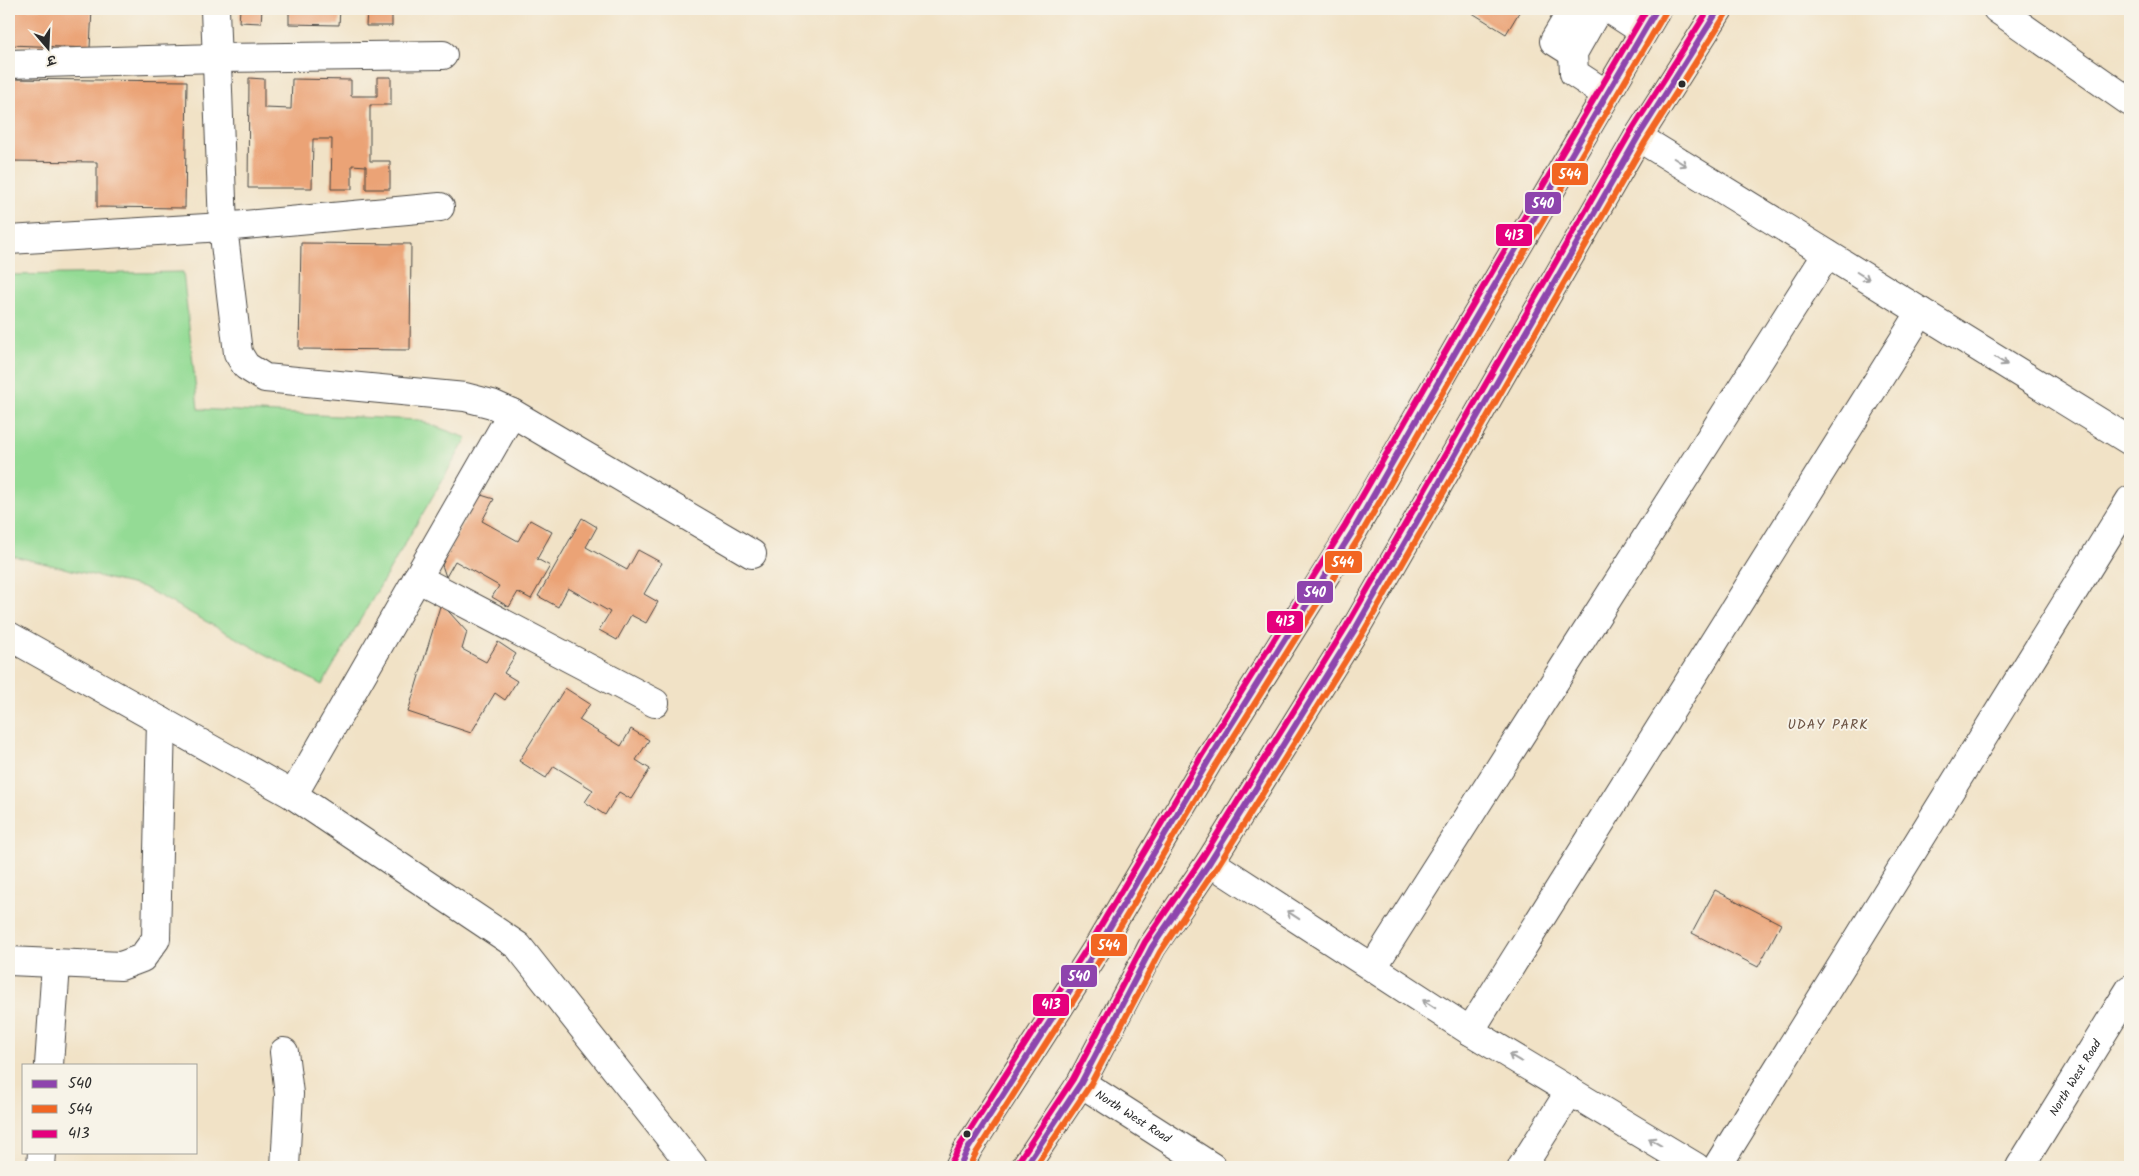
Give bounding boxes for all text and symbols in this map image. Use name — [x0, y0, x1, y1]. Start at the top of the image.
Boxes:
north arrow — [22, 22, 72, 72]
text: उ — [41, 48, 60, 72]
unlabelled marker — [1677, 79, 1687, 89]
one-way arrow — [1672, 158, 1686, 168]
line badge: 544 — [1551, 162, 1589, 186]
text: 544 — [1558, 164, 1582, 186]
line badge: 540 — [1524, 191, 1562, 215]
text: 540 — [1531, 193, 1555, 215]
line badge: 413 — [1495, 223, 1533, 247]
text: 413 — [1504, 225, 1524, 247]
one-way arrow — [1855, 271, 1869, 281]
one-way arrow — [1993, 357, 2007, 367]
line badge: 544 — [1324, 550, 1363, 574]
text: 544 — [1331, 552, 1355, 574]
line badge: 540 — [1296, 580, 1334, 604]
text: 540 — [1303, 582, 1327, 604]
line badge: 413 — [1266, 610, 1304, 634]
text: 413 — [1275, 611, 1295, 633]
district label: UDAY PARK — [1787, 714, 1869, 736]
one-way arrow — [1286, 910, 1300, 920]
line badge: 544 — [1090, 933, 1128, 957]
text: 544 — [1097, 935, 1121, 957]
line badge: 540 — [1060, 964, 1098, 988]
text: 540 — [1067, 966, 1091, 988]
line badge: 413 — [1032, 993, 1070, 1017]
text: 413 — [1041, 994, 1061, 1016]
one-way arrow — [1422, 999, 1436, 1009]
street label: North West Road — [2044, 1035, 2107, 1120]
one-way arrow — [1509, 1053, 1523, 1063]
legend — [22, 1064, 198, 1154]
text: 540 — [68, 1072, 92, 1096]
street label: North West Road — [1091, 1085, 1176, 1148]
text: 544 — [68, 1098, 93, 1122]
text: 413 — [68, 1122, 90, 1146]
unlabelled marker — [962, 1129, 972, 1139]
one-way arrow — [1648, 1137, 1662, 1147]

